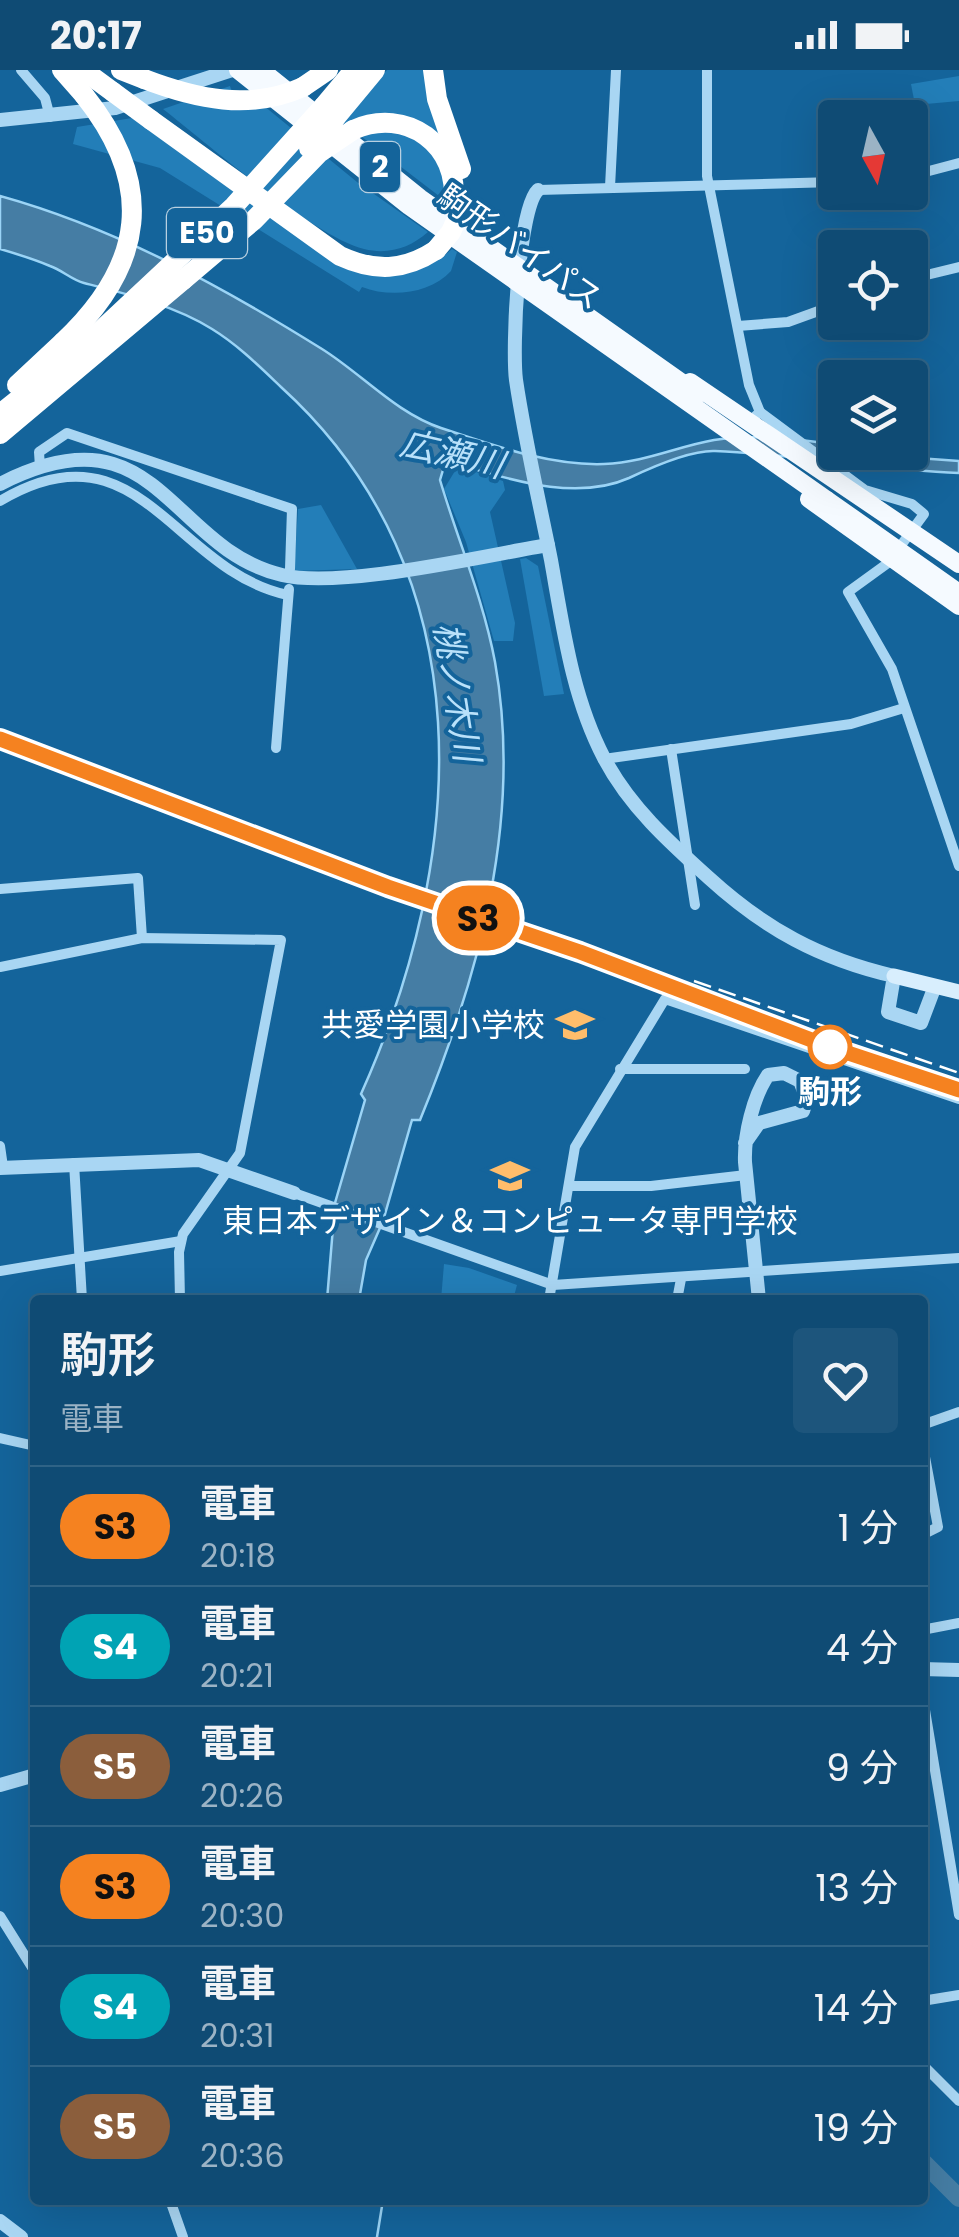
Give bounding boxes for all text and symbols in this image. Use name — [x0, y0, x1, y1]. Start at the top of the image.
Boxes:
text: 20:17 — [50, 9, 142, 62]
north arrow — [818, 100, 928, 210]
map controls — [818, 100, 928, 470]
road number: 2 — [360, 142, 400, 192]
street label: 駒形バイパス — [429, 173, 612, 320]
road number: E50 — [167, 208, 247, 258]
button: locate — [818, 230, 928, 340]
button: layers — [818, 360, 928, 470]
water label: 広瀬川 — [395, 418, 513, 490]
water label: 桃ノ木川 — [422, 619, 493, 769]
line badge: S3 — [433, 886, 523, 950]
text: S3 — [457, 894, 499, 943]
place label: 共愛学園小学校 — [321, 1002, 545, 1047]
school or university icon: 共愛学園小学校 — [554, 1004, 596, 1046]
marker: 駒形 — [809, 1026, 851, 1068]
place label: 駒形 — [798, 1069, 862, 1114]
school or university icon: 東日本デザイン＆コンピュータ専門学校 — [489, 1155, 531, 1197]
place label: 東日本デザイン＆コンピュータ専門学校 — [222, 1198, 798, 1243]
text: 駒形 — [60, 1322, 156, 1389]
button: heart — [793, 1328, 898, 1433]
text: 電車 — [60, 1396, 124, 1441]
text: 電車 — [200, 1477, 276, 1530]
text: 1 分 — [838, 1501, 898, 1554]
text: S3 — [94, 1502, 136, 1551]
text: 20:18 — [200, 1533, 276, 1578]
text: 電車 — [200, 1597, 276, 1650]
text: 4 分 — [826, 1621, 898, 1674]
text: S4 — [92, 1622, 138, 1671]
text: 20:21 — [200, 1653, 274, 1698]
text: 電車 — [200, 1717, 276, 1770]
text: 9 分 — [826, 1741, 898, 1794]
text: S5 — [93, 1742, 137, 1791]
text: 20:26 — [200, 1773, 284, 1818]
text: 電車 — [200, 1837, 276, 1890]
text: 13 分 — [815, 1861, 898, 1914]
text: S3 — [94, 1862, 136, 1911]
text: 20:30 — [200, 1893, 284, 1938]
text: 電車 — [200, 1957, 276, 2010]
text: 14 分 — [814, 1981, 898, 2034]
text: S4 — [92, 1982, 138, 2031]
text: 20:31 — [200, 2013, 274, 2058]
text: 電車 — [200, 2077, 276, 2130]
text: 19 分 — [814, 2101, 898, 2154]
text: S5 — [93, 2102, 137, 2151]
text: 20:36 — [200, 2133, 284, 2178]

